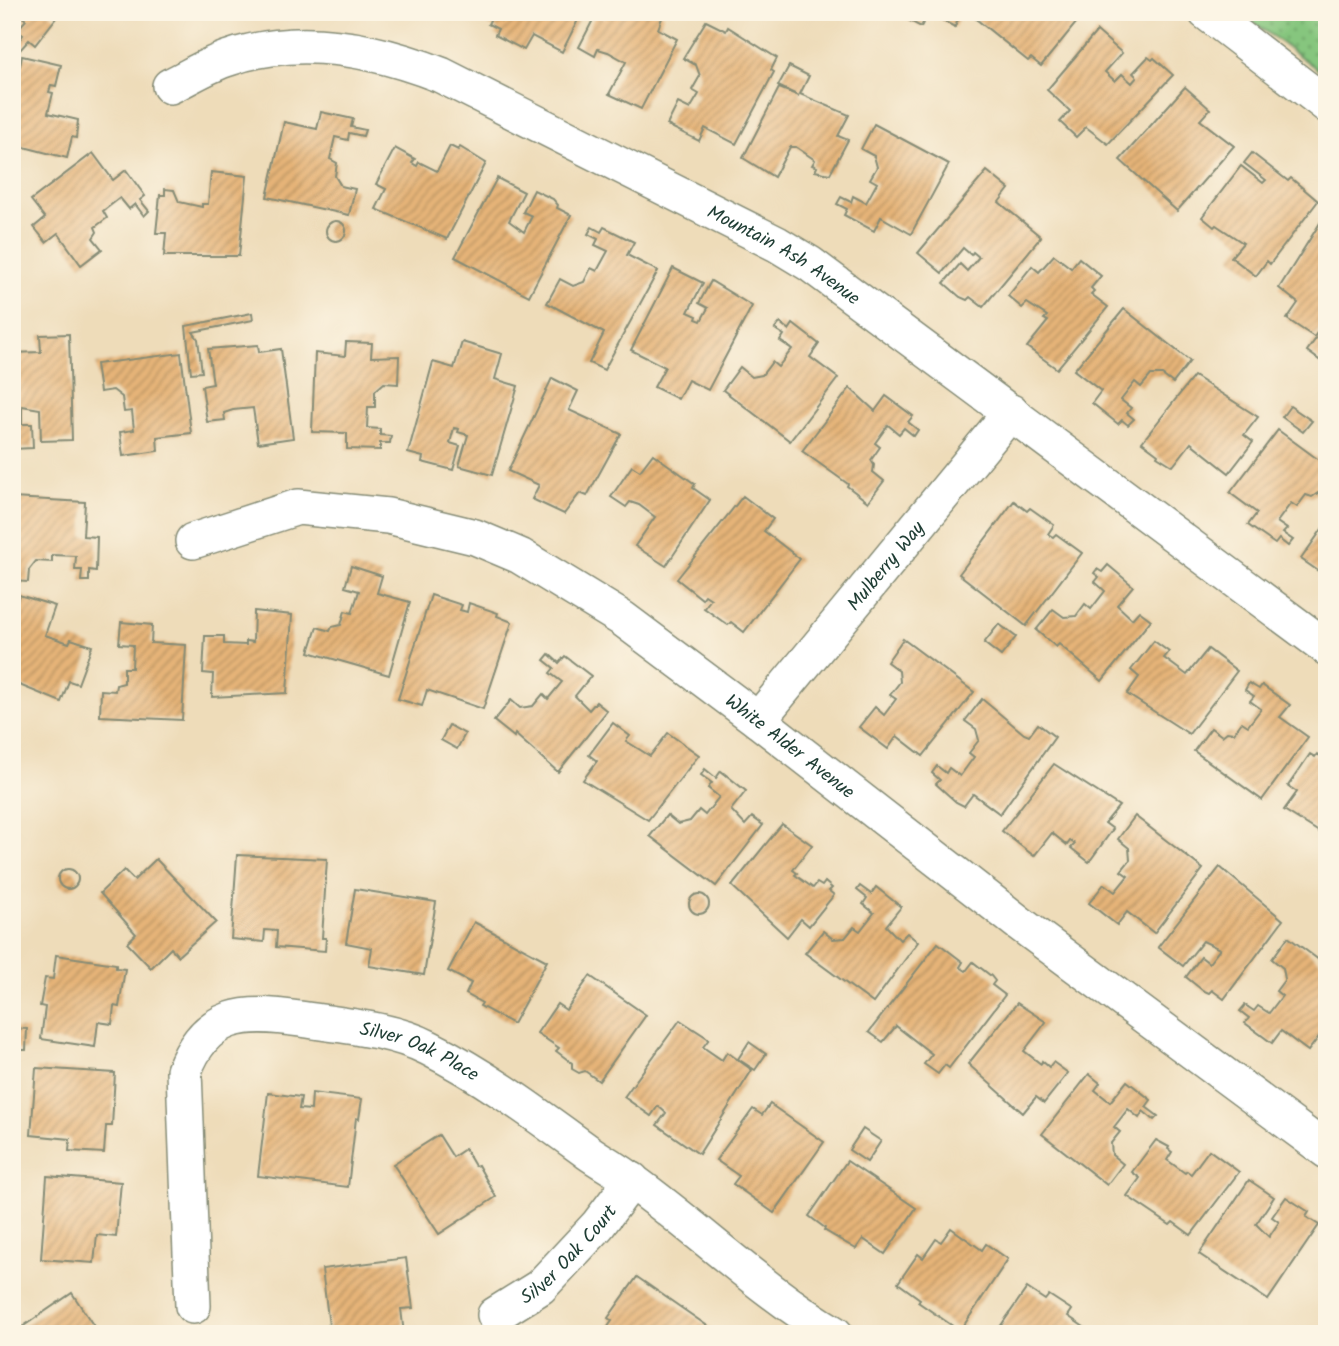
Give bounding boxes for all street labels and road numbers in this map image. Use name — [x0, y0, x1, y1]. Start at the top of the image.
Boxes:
street label: Mountain Ash Avenue — [701, 198, 866, 314]
street label: Mulberry Way — [840, 514, 933, 618]
street label: White Alder Avenue — [718, 687, 861, 807]
street label: Silver Oak Place — [357, 1015, 485, 1090]
street label: Silver Oak Court — [515, 1198, 626, 1313]

